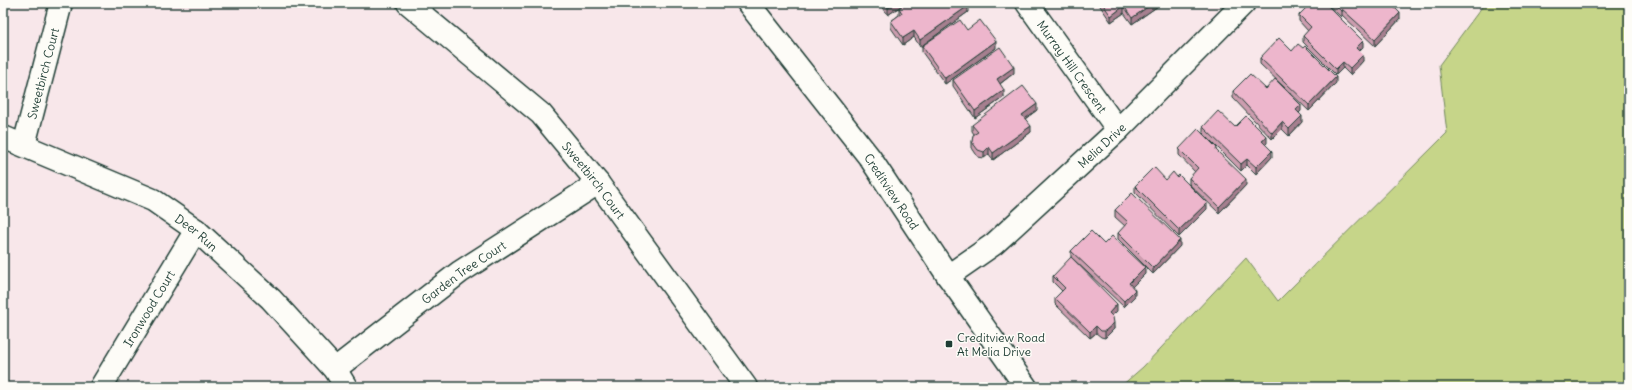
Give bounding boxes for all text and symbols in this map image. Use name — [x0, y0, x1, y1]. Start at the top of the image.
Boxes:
street label: Murray Hill Crescent — [1034, 17, 1111, 115]
street label: Sweetbirch Court — [24, 26, 62, 121]
street label: Melia Drive — [1074, 119, 1129, 171]
street label: Sweetbirch Court — [559, 139, 629, 221]
street label: Creditview Road — [861, 150, 922, 232]
street label: Deer Run — [172, 210, 221, 254]
street label: Garden Tree Court — [418, 237, 508, 307]
street label: Ironwood Court — [120, 267, 178, 349]
place label: Creditview Road At Melia Drive — [957, 330, 1045, 359]
marker: Creditview Road At Melia Drive — [944, 339, 954, 349]

